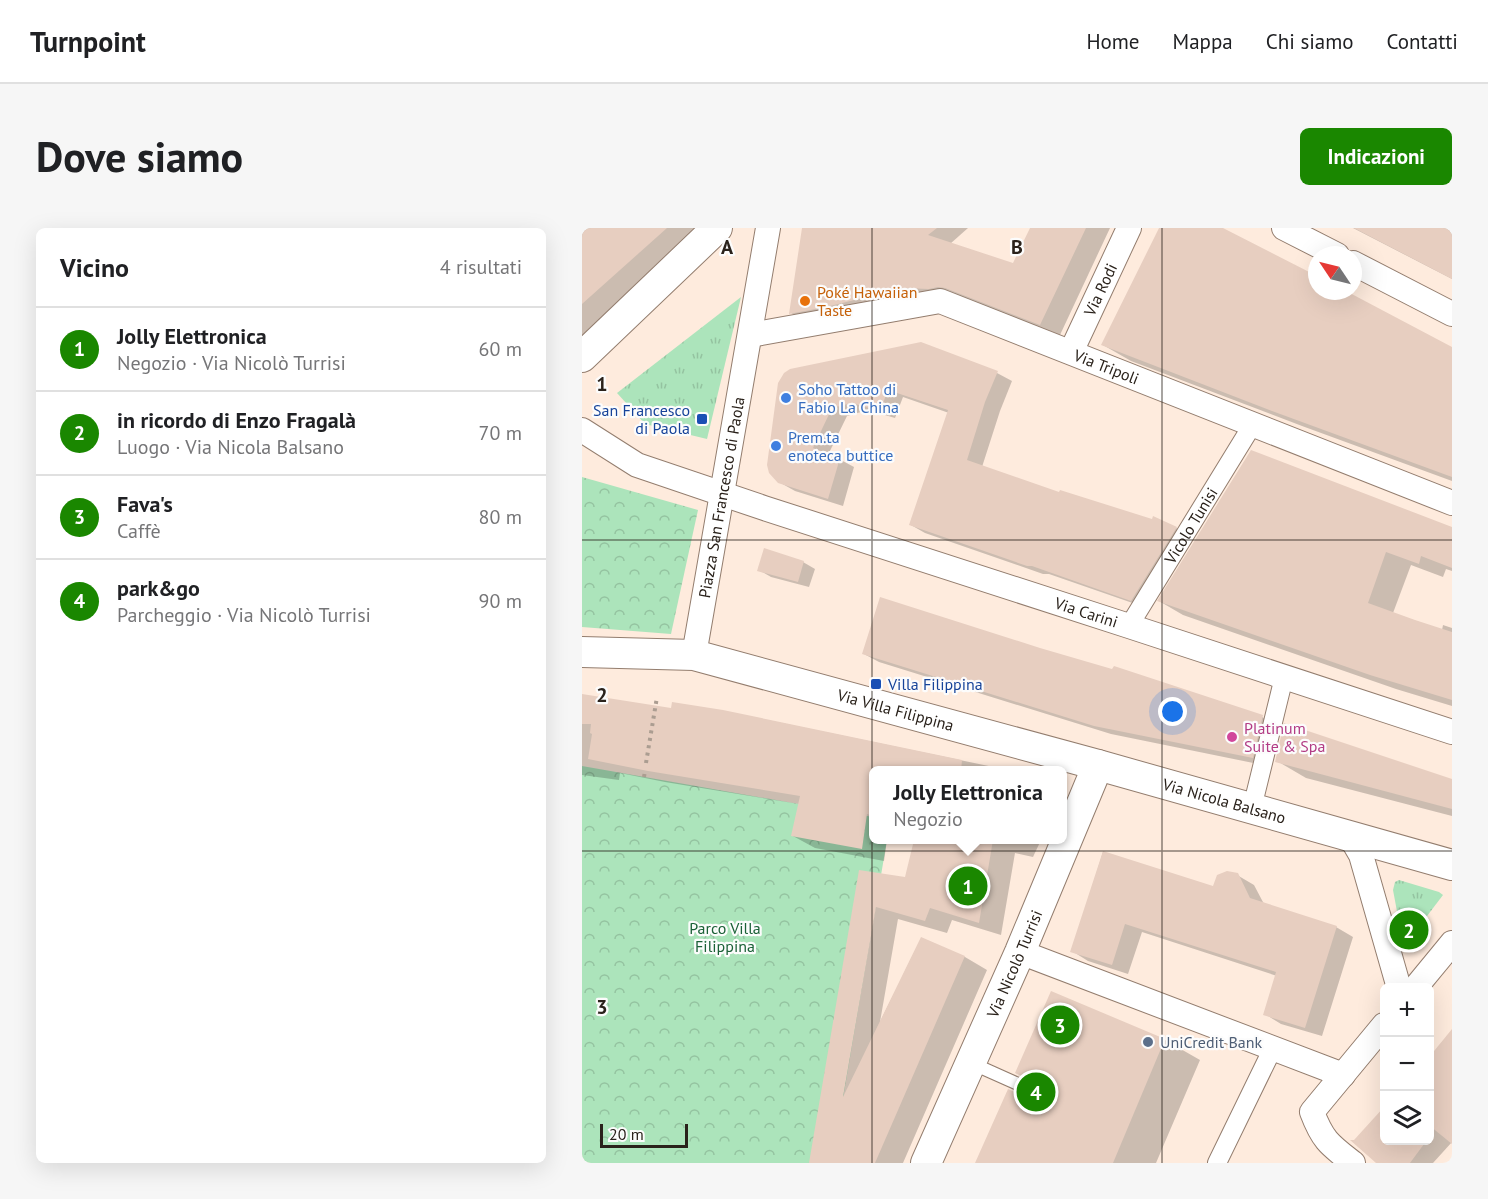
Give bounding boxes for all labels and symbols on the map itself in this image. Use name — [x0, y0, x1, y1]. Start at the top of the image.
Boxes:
text: A — [721, 234, 734, 260]
text: B — [1011, 234, 1023, 260]
north arrow — [1308, 246, 1362, 300]
street label: Via Rodi — [1079, 260, 1121, 320]
place label: Poké Hawaiian Taste — [817, 282, 917, 320]
marker: Poké Hawaiian Taste — [798, 294, 812, 308]
street label: Via Tripoli — [1070, 344, 1142, 389]
text: 1 — [596, 371, 608, 397]
place label: Soho Tattoo di Fabio La China — [798, 379, 899, 417]
marker: Soho Tattoo di Fabio La China — [779, 391, 793, 405]
street label: Piazza San Francesco di Paola — [694, 395, 749, 599]
place label: San Francesco di Paola — [593, 400, 690, 438]
marker: San Francesco di Paola — [695, 412, 709, 426]
place label: Prem.ta enoteca buttice — [788, 427, 893, 465]
marker: Prem.ta enoteca buttice — [769, 439, 783, 453]
street label: Vicolo Tunisi — [1159, 484, 1222, 568]
street label: Via Carini — [1051, 592, 1120, 632]
place label: Villa Filippina — [887, 674, 983, 694]
marker: Villa Filippina — [869, 677, 883, 691]
text: 2 — [596, 682, 608, 708]
street label: Via Villa Filippina — [834, 684, 956, 735]
your location — [1158, 697, 1187, 726]
place label: Platinum Suite & Spa — [1244, 718, 1325, 756]
marker: Platinum Suite & Spa — [1225, 730, 1239, 744]
street label: Via Nicola Balsano — [1159, 774, 1288, 828]
pin: 1 — [948, 864, 988, 908]
street label: Via Nicolò Turrisi — [982, 907, 1046, 1021]
pin: 2 — [1390, 908, 1428, 952]
park label: Parco Villa Filippina — [689, 918, 761, 956]
text: 3 — [596, 994, 608, 1020]
pin: 3 — [1040, 1002, 1080, 1048]
place label: UniCredit Bank — [1160, 1032, 1263, 1052]
marker: UniCredit Bank — [1141, 1035, 1155, 1049]
pin: 4 — [1016, 1070, 1056, 1114]
scale bar — [600, 1121, 688, 1148]

